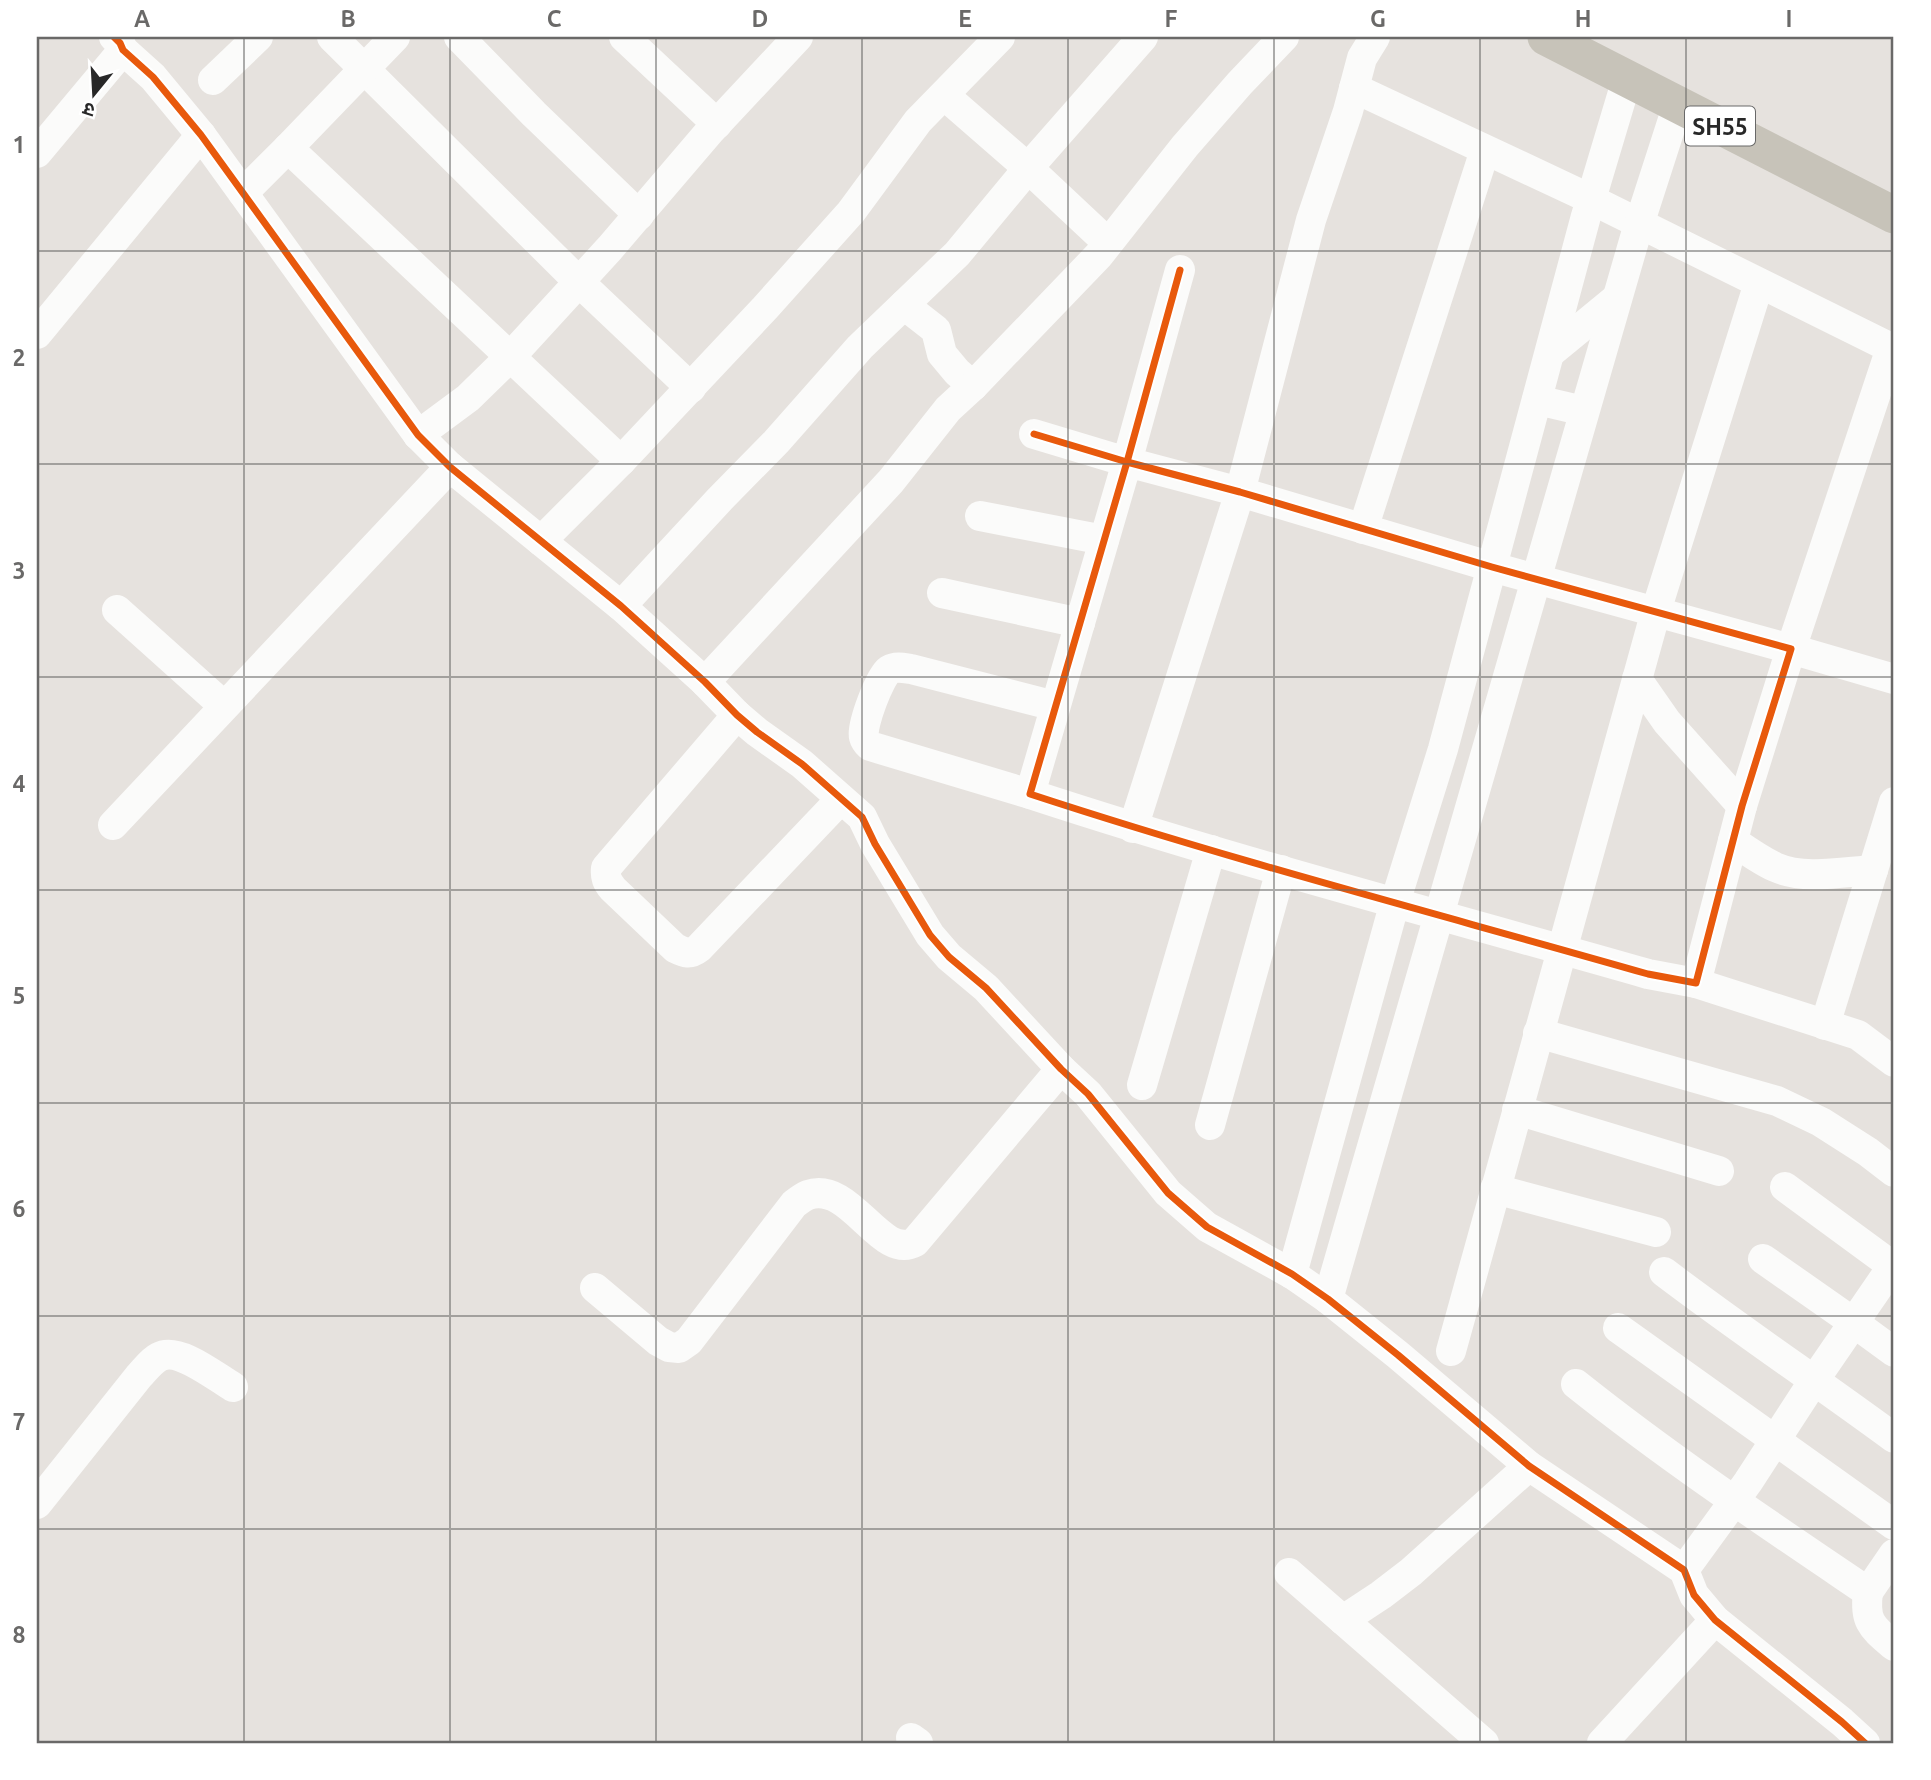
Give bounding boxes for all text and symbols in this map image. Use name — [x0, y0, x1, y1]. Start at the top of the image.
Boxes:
text: A — [134, 6, 150, 31]
text: B — [340, 6, 356, 31]
text: C — [547, 6, 562, 31]
text: D — [752, 6, 768, 31]
text: E — [958, 6, 972, 31]
text: F — [1165, 6, 1178, 31]
text: G — [1370, 6, 1386, 31]
text: H — [1575, 6, 1591, 31]
text: I — [1786, 6, 1792, 31]
north arrow — [60, 60, 130, 130]
text: उ — [79, 98, 97, 122]
road number: SH55 — [1685, 106, 1755, 146]
text: 1 — [13, 132, 25, 157]
text: 2 — [13, 345, 25, 370]
text: 3 — [13, 558, 25, 583]
text: 4 — [13, 771, 26, 796]
text: 5 — [13, 983, 25, 1008]
text: 6 — [13, 1196, 26, 1221]
text: 7 — [13, 1409, 25, 1434]
text: 8 — [13, 1622, 25, 1647]

